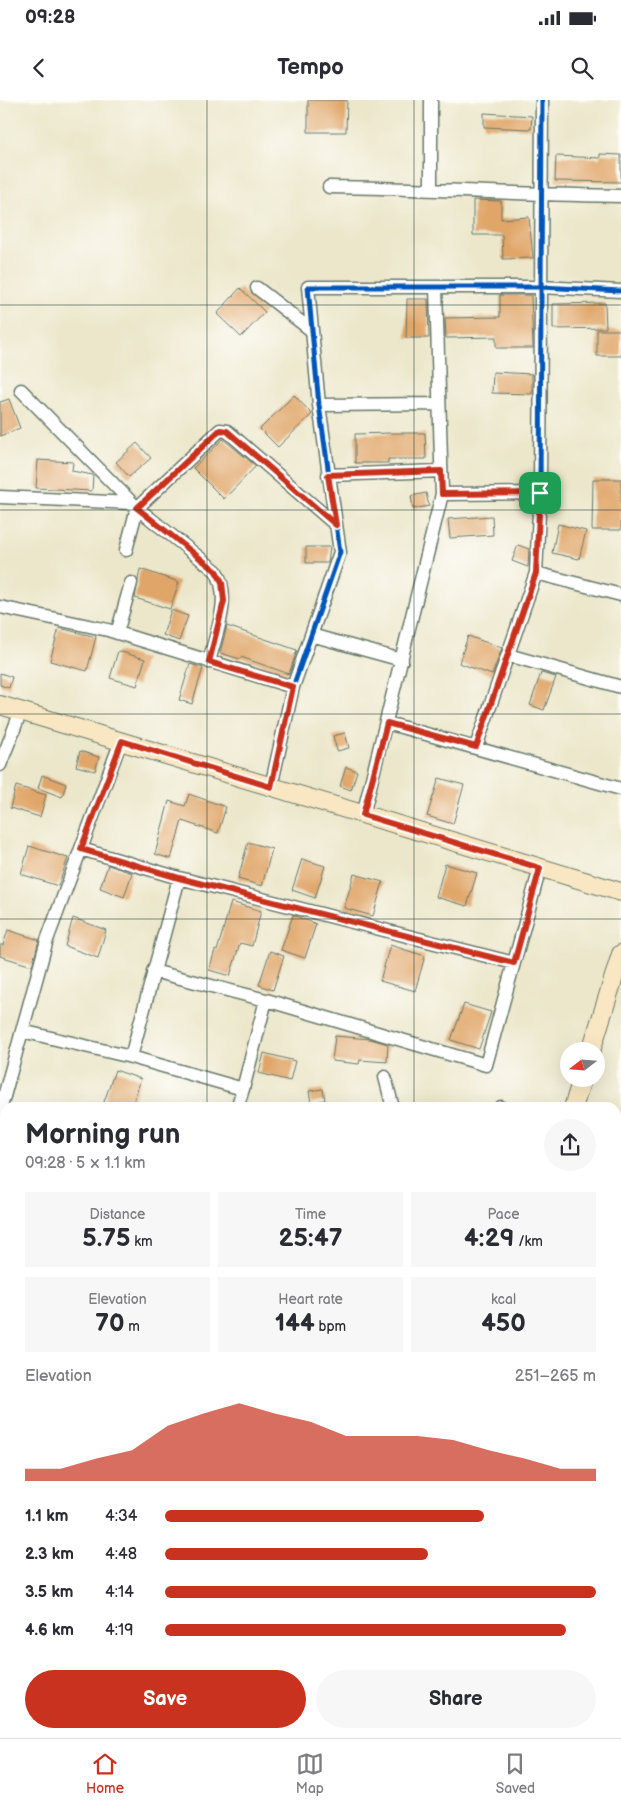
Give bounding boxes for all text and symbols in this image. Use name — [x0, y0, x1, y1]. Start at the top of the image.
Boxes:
text: 09:28 — [25, 6, 75, 29]
icon: back — [25, 54, 53, 82]
text: Tempo — [277, 54, 344, 81]
icon: search — [568, 54, 596, 82]
pin — [519, 472, 561, 514]
icon: arrive — [526, 479, 554, 507]
north arrow — [560, 1042, 605, 1088]
map controls — [560, 1042, 605, 1087]
text: Morning run — [25, 1118, 180, 1151]
button: share — [544, 1119, 596, 1171]
text: 09:28 · 5 × 1.1 km — [25, 1154, 145, 1173]
text: Distance — [90, 1206, 145, 1223]
text: Time — [295, 1206, 326, 1223]
text: Pace — [488, 1206, 519, 1223]
text: 5.75 — [82, 1223, 130, 1254]
text: 25:47 — [279, 1223, 342, 1254]
text: 4:29 — [464, 1223, 514, 1254]
text: km — [130, 1233, 153, 1250]
text: /km — [514, 1233, 543, 1250]
text: Elevation — [88, 1291, 147, 1308]
text: Heart rate — [278, 1291, 343, 1308]
text: kcal — [491, 1291, 516, 1308]
text: 70 — [95, 1308, 125, 1339]
text: 144 — [275, 1308, 315, 1339]
text: 450 — [481, 1308, 526, 1339]
text: m — [125, 1318, 140, 1335]
text: bpm — [315, 1318, 346, 1335]
text: Elevation — [25, 1367, 92, 1386]
text: 251–265 m — [515, 1367, 596, 1386]
text: 1.1 km — [25, 1507, 68, 1526]
text: 4:34 — [105, 1507, 138, 1526]
text: 2.3 km — [25, 1545, 74, 1564]
text: 4:48 — [105, 1545, 137, 1564]
text: 3.5 km — [25, 1583, 73, 1602]
text: 4:14 — [105, 1583, 134, 1602]
text: 4.6 km — [25, 1621, 74, 1640]
text: 4:19 — [105, 1621, 133, 1640]
button: Save — [25, 1670, 306, 1728]
button: Share — [316, 1670, 596, 1728]
tab: Home — [86, 1750, 124, 1797]
tab: Map — [296, 1750, 324, 1797]
tab: Saved — [496, 1750, 535, 1797]

